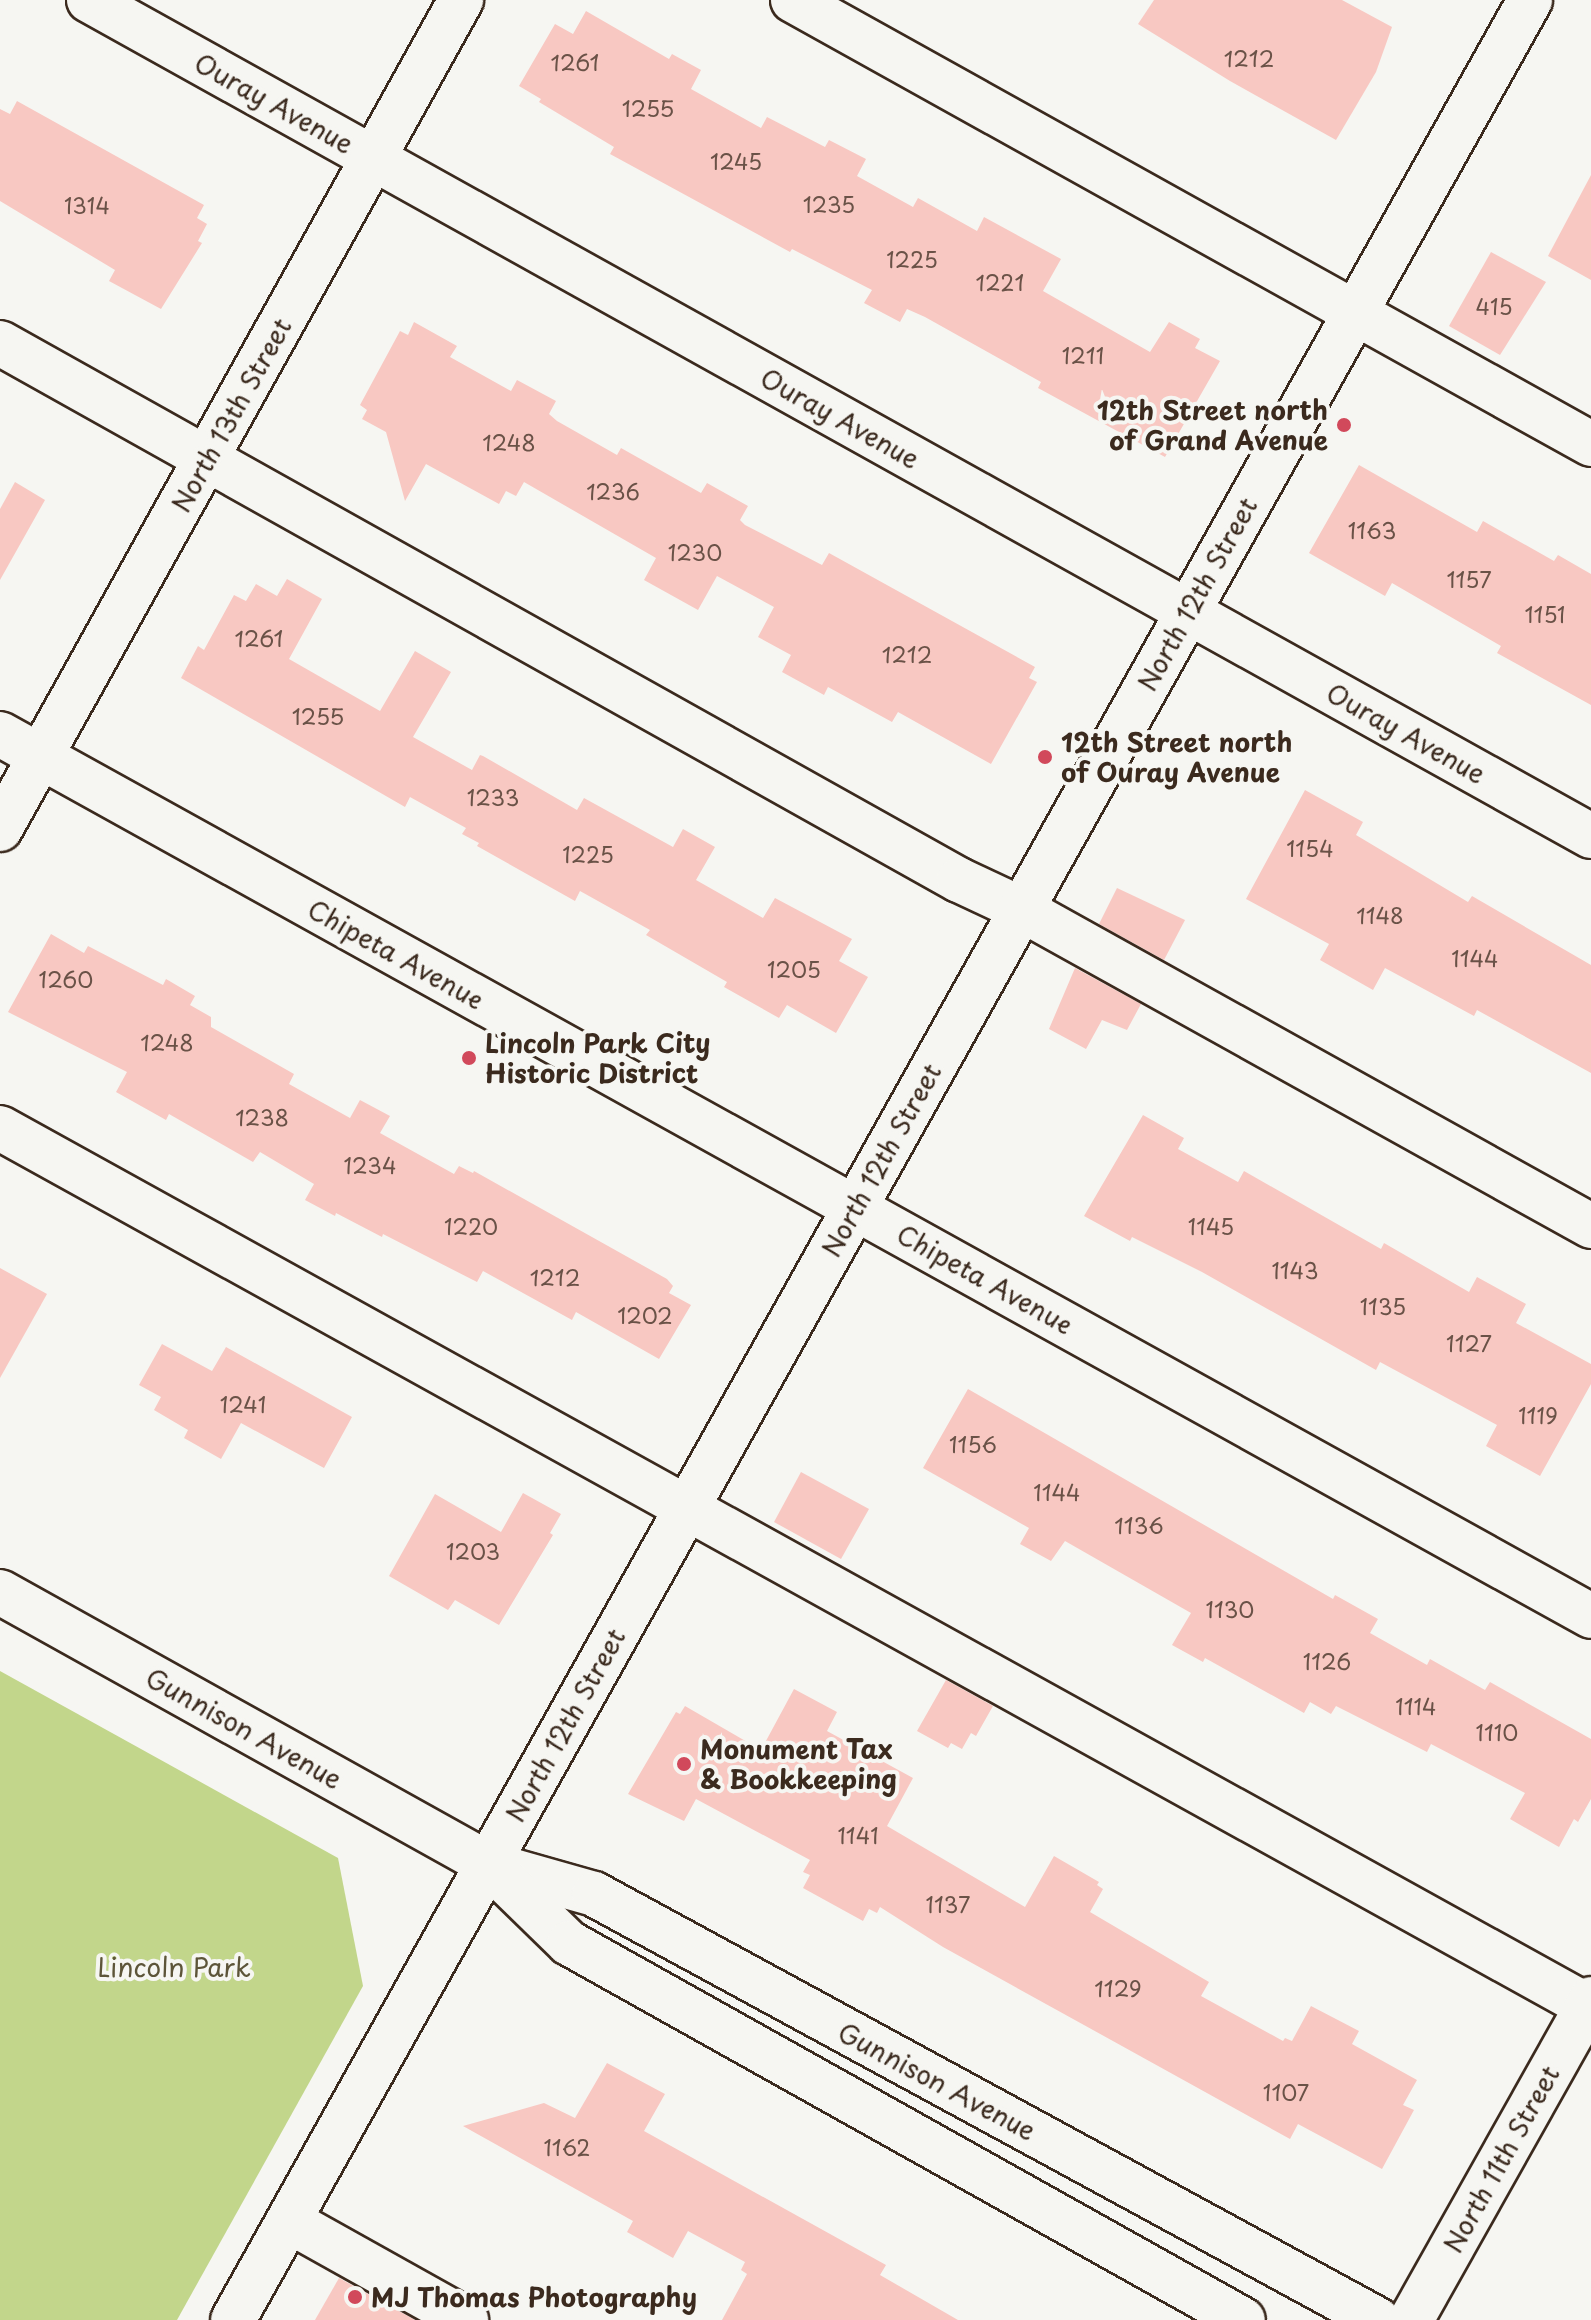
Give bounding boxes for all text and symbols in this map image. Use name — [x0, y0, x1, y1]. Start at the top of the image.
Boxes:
house number: 1212 — [1224, 45, 1274, 71]
street label: Ouray Avenue — [189, 46, 359, 160]
house number: 1261 — [551, 49, 599, 75]
house number: 1255 — [622, 95, 674, 121]
house number: 1245 — [710, 148, 762, 174]
house number: 1235 — [803, 191, 855, 217]
house number: 1314 — [64, 192, 110, 218]
house number: 1225 — [886, 246, 938, 272]
house number: 1221 — [976, 269, 1024, 295]
house number: 415 — [1475, 293, 1513, 319]
street label: North 13th Street — [164, 311, 298, 519]
house number: 1211 — [1062, 342, 1104, 368]
street label: Ouray Avenue — [755, 361, 925, 475]
place label: 12th Street north of Grand Avenue — [1095, 394, 1328, 456]
marker: 12th Street north of Grand Avenue — [1335, 416, 1353, 434]
house number: 1248 — [482, 429, 536, 455]
house number: 1236 — [586, 478, 640, 504]
street label: North 12th Street — [1129, 489, 1265, 699]
house number: 1163 — [1348, 517, 1396, 543]
house number: 1230 — [668, 539, 722, 565]
house number: 1157 — [1446, 566, 1492, 592]
house number: 1151 — [1525, 601, 1565, 627]
house number: 1261 — [235, 625, 283, 651]
house number: 1212 — [882, 641, 932, 667]
street label: Ouray Avenue — [1321, 676, 1491, 790]
house number: 1255 — [292, 703, 344, 729]
place label: 12th Street north of Ouray Avenue — [1061, 726, 1294, 788]
marker: 12th Street north of Ouray Avenue — [1036, 748, 1054, 766]
house number: 1233 — [467, 784, 519, 810]
house number: 1154 — [1286, 835, 1334, 861]
house number: 1225 — [562, 841, 614, 867]
street label: Chipeta Avenue — [303, 893, 489, 1015]
house number: 1148 — [1356, 902, 1404, 928]
house number: 1144 — [1451, 945, 1499, 971]
house number: 1205 — [767, 956, 821, 982]
house number: 1260 — [39, 966, 93, 992]
place label: Lincoln Park City Historic District — [485, 1027, 711, 1088]
house number: 1248 — [140, 1029, 194, 1055]
marker: Lincoln Park City Historic District — [460, 1049, 478, 1067]
street label: North 12th Street — [813, 1055, 949, 1265]
house number: 1238 — [235, 1104, 289, 1130]
house number: 1234 — [344, 1152, 396, 1178]
house number: 1220 — [444, 1213, 498, 1239]
house number: 1145 — [1188, 1213, 1234, 1239]
street label: Chipeta Avenue — [892, 1218, 1078, 1340]
house number: 1143 — [1271, 1257, 1319, 1283]
house number: 1212 — [530, 1264, 580, 1290]
house number: 1135 — [1360, 1293, 1406, 1319]
house number: 1202 — [617, 1302, 673, 1328]
house number: 1127 — [1446, 1330, 1492, 1356]
house number: 1241 — [220, 1391, 266, 1417]
house number: 1119 — [1518, 1402, 1558, 1428]
house number: 1156 — [949, 1431, 997, 1457]
house number: 1144 — [1033, 1479, 1081, 1505]
house number: 1136 — [1114, 1512, 1164, 1538]
house number: 1203 — [446, 1538, 500, 1564]
house number: 1130 — [1206, 1596, 1254, 1622]
street label: North 12th Street — [497, 1620, 633, 1830]
house number: 1126 — [1303, 1648, 1351, 1674]
street label: Gunnison Avenue — [142, 1662, 346, 1794]
house number: 1114 — [1395, 1693, 1437, 1719]
house number: 1110 — [1476, 1719, 1518, 1745]
place label: Monument Tax & Bookkeeping — [700, 1733, 897, 1794]
marker: Monument Tax & Bookkeeping — [675, 1755, 693, 1773]
house number: 1141 — [837, 1822, 879, 1848]
house number: 1137 — [926, 1891, 970, 1917]
park label: Lincoln Park — [97, 1951, 251, 1983]
house number: 1129 — [1094, 1975, 1142, 2001]
street label: Gunnison Avenue — [834, 2017, 1040, 2145]
street label: North 11th Street — [1435, 2057, 1567, 2261]
house number: 1107 — [1263, 2079, 1309, 2105]
house number: 1162 — [543, 2134, 591, 2160]
place label: MJ Thomas Photography — [371, 2281, 700, 2313]
marker: MJ Thomas Photography — [346, 2288, 364, 2306]

